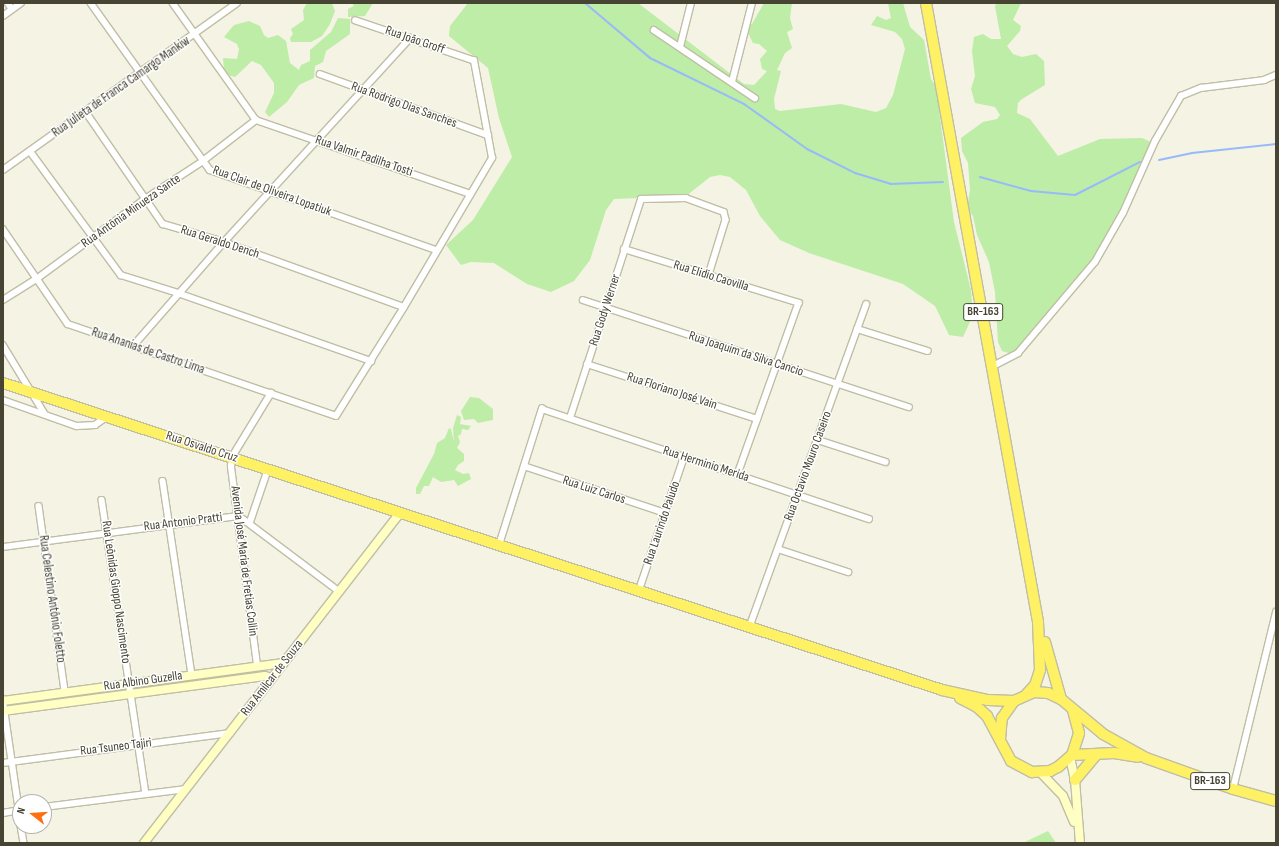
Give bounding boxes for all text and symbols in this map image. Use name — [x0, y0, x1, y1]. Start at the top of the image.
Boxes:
street label: Rua João Groff — [383, 23, 447, 57]
street label: Rua Julieta de Franca Camargo Mankiw — [49, 33, 193, 141]
street label: Rua Rodrigo Dias Sanches — [349, 79, 459, 131]
street label: Rua Valmir Padilha Tosti — [313, 132, 415, 180]
street label: Rua Clair de Oliveira Lopatiuk — [211, 162, 333, 220]
street label: Rua Antônia Minueza Sante — [78, 171, 184, 251]
street label: Rua Geraldo Dench — [179, 222, 261, 262]
street label: Rua Elidio Caovilla — [671, 257, 751, 295]
street label: Rua Gody Werner — [586, 272, 624, 348]
road number: BR-163 — [963, 302, 1003, 322]
street label: Rua Ananias de Castro Lima — [89, 324, 207, 378]
street label: Rua Joaquim da Silva Cancio — [687, 328, 805, 380]
street label: Rua Floriano José Vain — [625, 369, 719, 413]
street label: Rua Octavio Mouro Caseiro — [781, 409, 835, 523]
street label: Rua Osvaldo Cruz — [164, 428, 240, 466]
street label: Rua Herminio Merida — [661, 443, 751, 485]
street label: Rua Luiz Carlos — [561, 473, 627, 507]
street label: Rua Laurindo Paludo — [640, 479, 684, 567]
street label: Avenida José Maria de Fretias Collin — [227, 485, 261, 637]
street label: Rua Antonio Pratti — [143, 509, 223, 535]
street label: Rua Leônidas Gioppo Nascimento — [98, 520, 134, 664]
street label: Rua Celestino Antônio Foletto — [35, 534, 69, 664]
street label: Rua Amílcar de Souza — [237, 637, 307, 719]
street label: Rua Albino Guzella — [103, 668, 183, 694]
street label: Rua Tsuneo Tajiri — [79, 735, 153, 759]
road number: BR-163 — [1190, 771, 1230, 791]
north arrow — [12, 794, 52, 834]
text: N — [14, 806, 28, 815]

